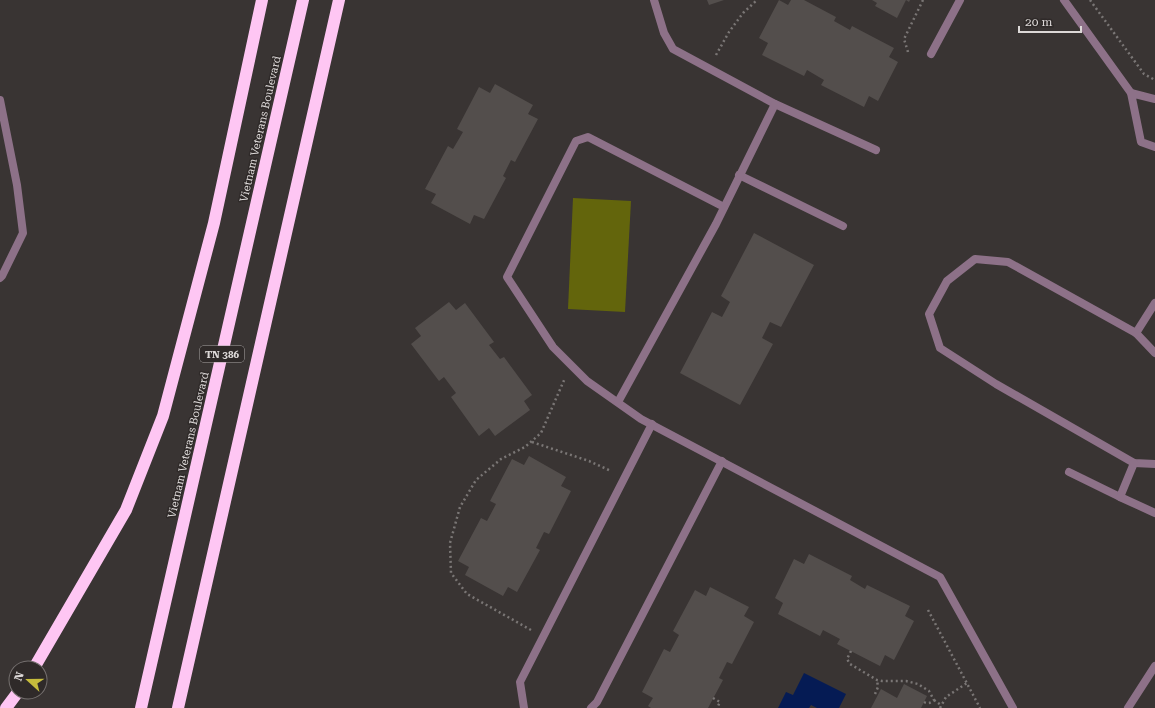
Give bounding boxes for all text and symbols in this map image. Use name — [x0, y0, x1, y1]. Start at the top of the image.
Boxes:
scale bar — [1019, 8, 1081, 34]
text: 20 m — [1025, 15, 1052, 29]
street label: Vietnam Veterans Boulevard — [237, 55, 284, 204]
road number: TN 386 — [200, 346, 244, 362]
street label: Vietnam Veterans Boulevard — [165, 371, 212, 520]
north arrow — [8, 660, 48, 700]
text: N — [12, 670, 27, 683]

